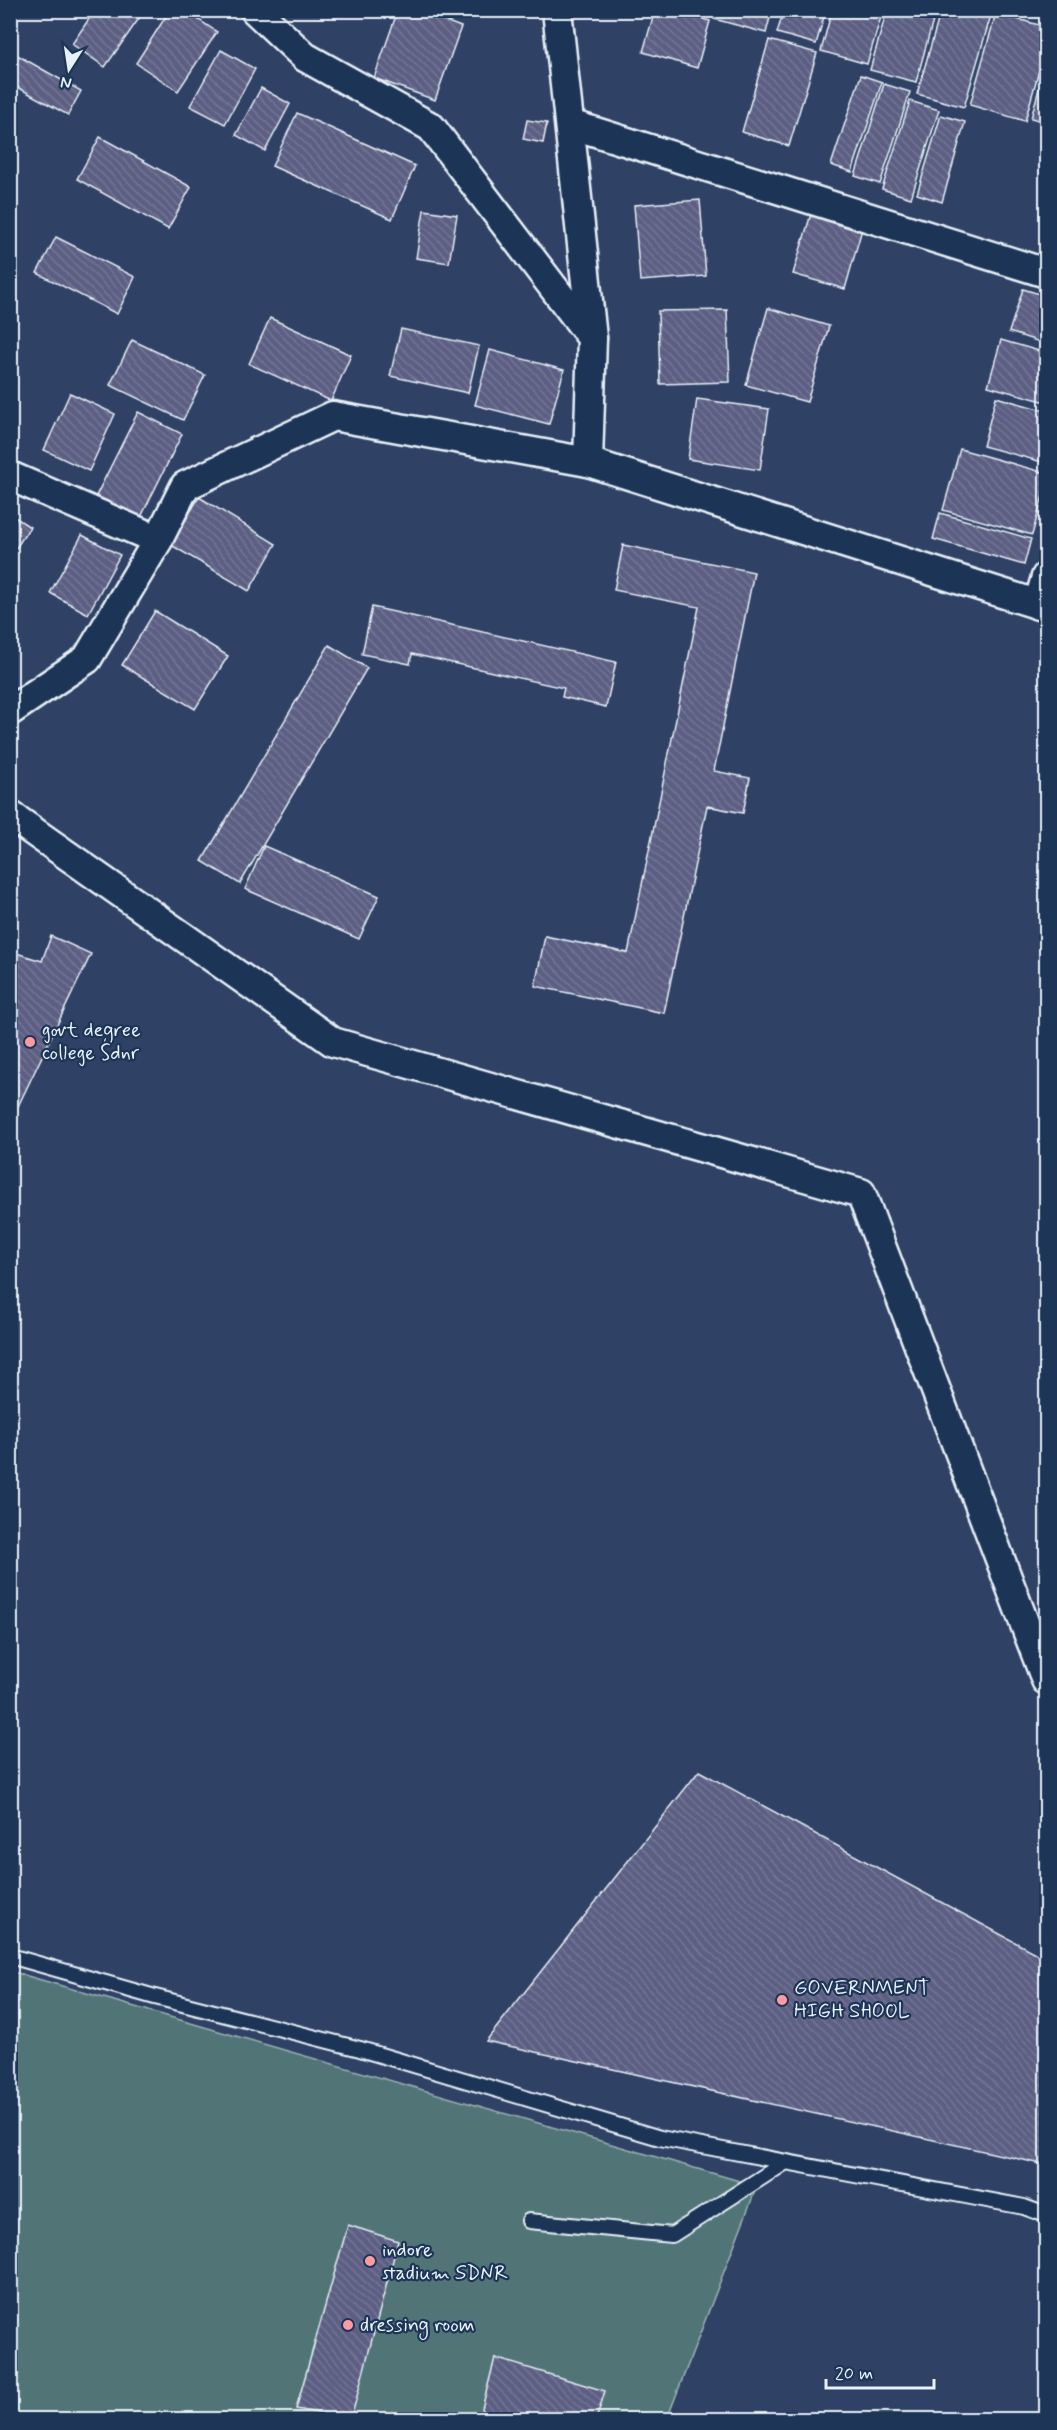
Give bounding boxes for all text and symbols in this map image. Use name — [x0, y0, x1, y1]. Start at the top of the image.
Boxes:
north arrow — [39, 39, 99, 99]
text: N — [59, 71, 74, 94]
place label: govt degree college Sdnr — [42, 1017, 141, 1067]
marker: govt degree college Sdnr — [23, 1035, 37, 1049]
place label: GOVERNMENT HIGH SHOOL — [794, 1975, 929, 2025]
marker: GOVERNMENT HIGH SHOOL — [775, 1993, 789, 2007]
place label: indore stadium SDNR — [382, 2237, 508, 2287]
marker: indore stadium SDNR — [363, 2254, 377, 2268]
place label: dressing room — [360, 2312, 475, 2340]
marker: dressing room — [341, 2318, 355, 2332]
scale bar — [826, 2352, 934, 2390]
text: 20 m — [835, 2362, 873, 2386]

